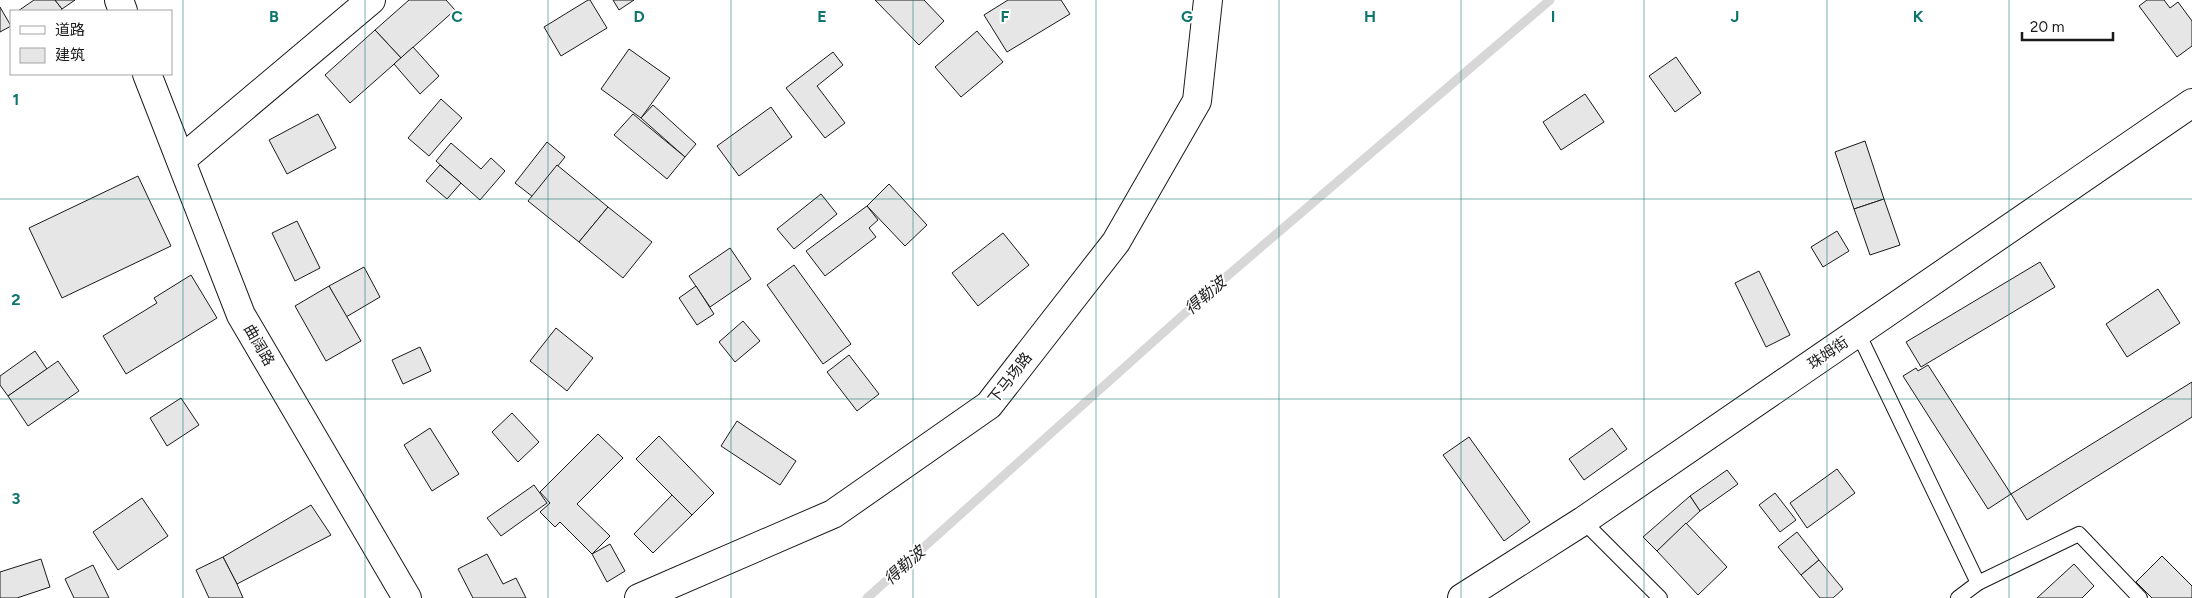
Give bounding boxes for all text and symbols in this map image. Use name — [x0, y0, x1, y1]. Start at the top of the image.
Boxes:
text: B — [269, 7, 279, 26]
text: C — [451, 7, 463, 26]
text: D — [633, 7, 645, 26]
text: E — [817, 7, 827, 26]
text: F — [1001, 7, 1010, 26]
text: G — [1181, 7, 1193, 26]
text: H — [1364, 7, 1376, 26]
text: I — [1551, 7, 1555, 26]
text: J — [1731, 7, 1739, 26]
text: K — [1913, 7, 1924, 26]
legend — [10, 10, 172, 75]
scale bar — [2022, 10, 2113, 42]
text: 20 m — [2030, 18, 2064, 36]
text: 道路 — [55, 21, 85, 39]
text: 建筑 — [55, 46, 85, 64]
text: 1 — [13, 90, 19, 109]
water label: 得勒波 — [1181, 270, 1232, 318]
text: 2 — [11, 290, 21, 309]
street label: 曲阔路 — [240, 321, 278, 369]
street label: 珠姆街 — [1804, 333, 1852, 373]
street label: 下马场路 — [984, 349, 1036, 407]
text: 3 — [12, 489, 21, 508]
water label: 得勒波 — [880, 540, 931, 588]

